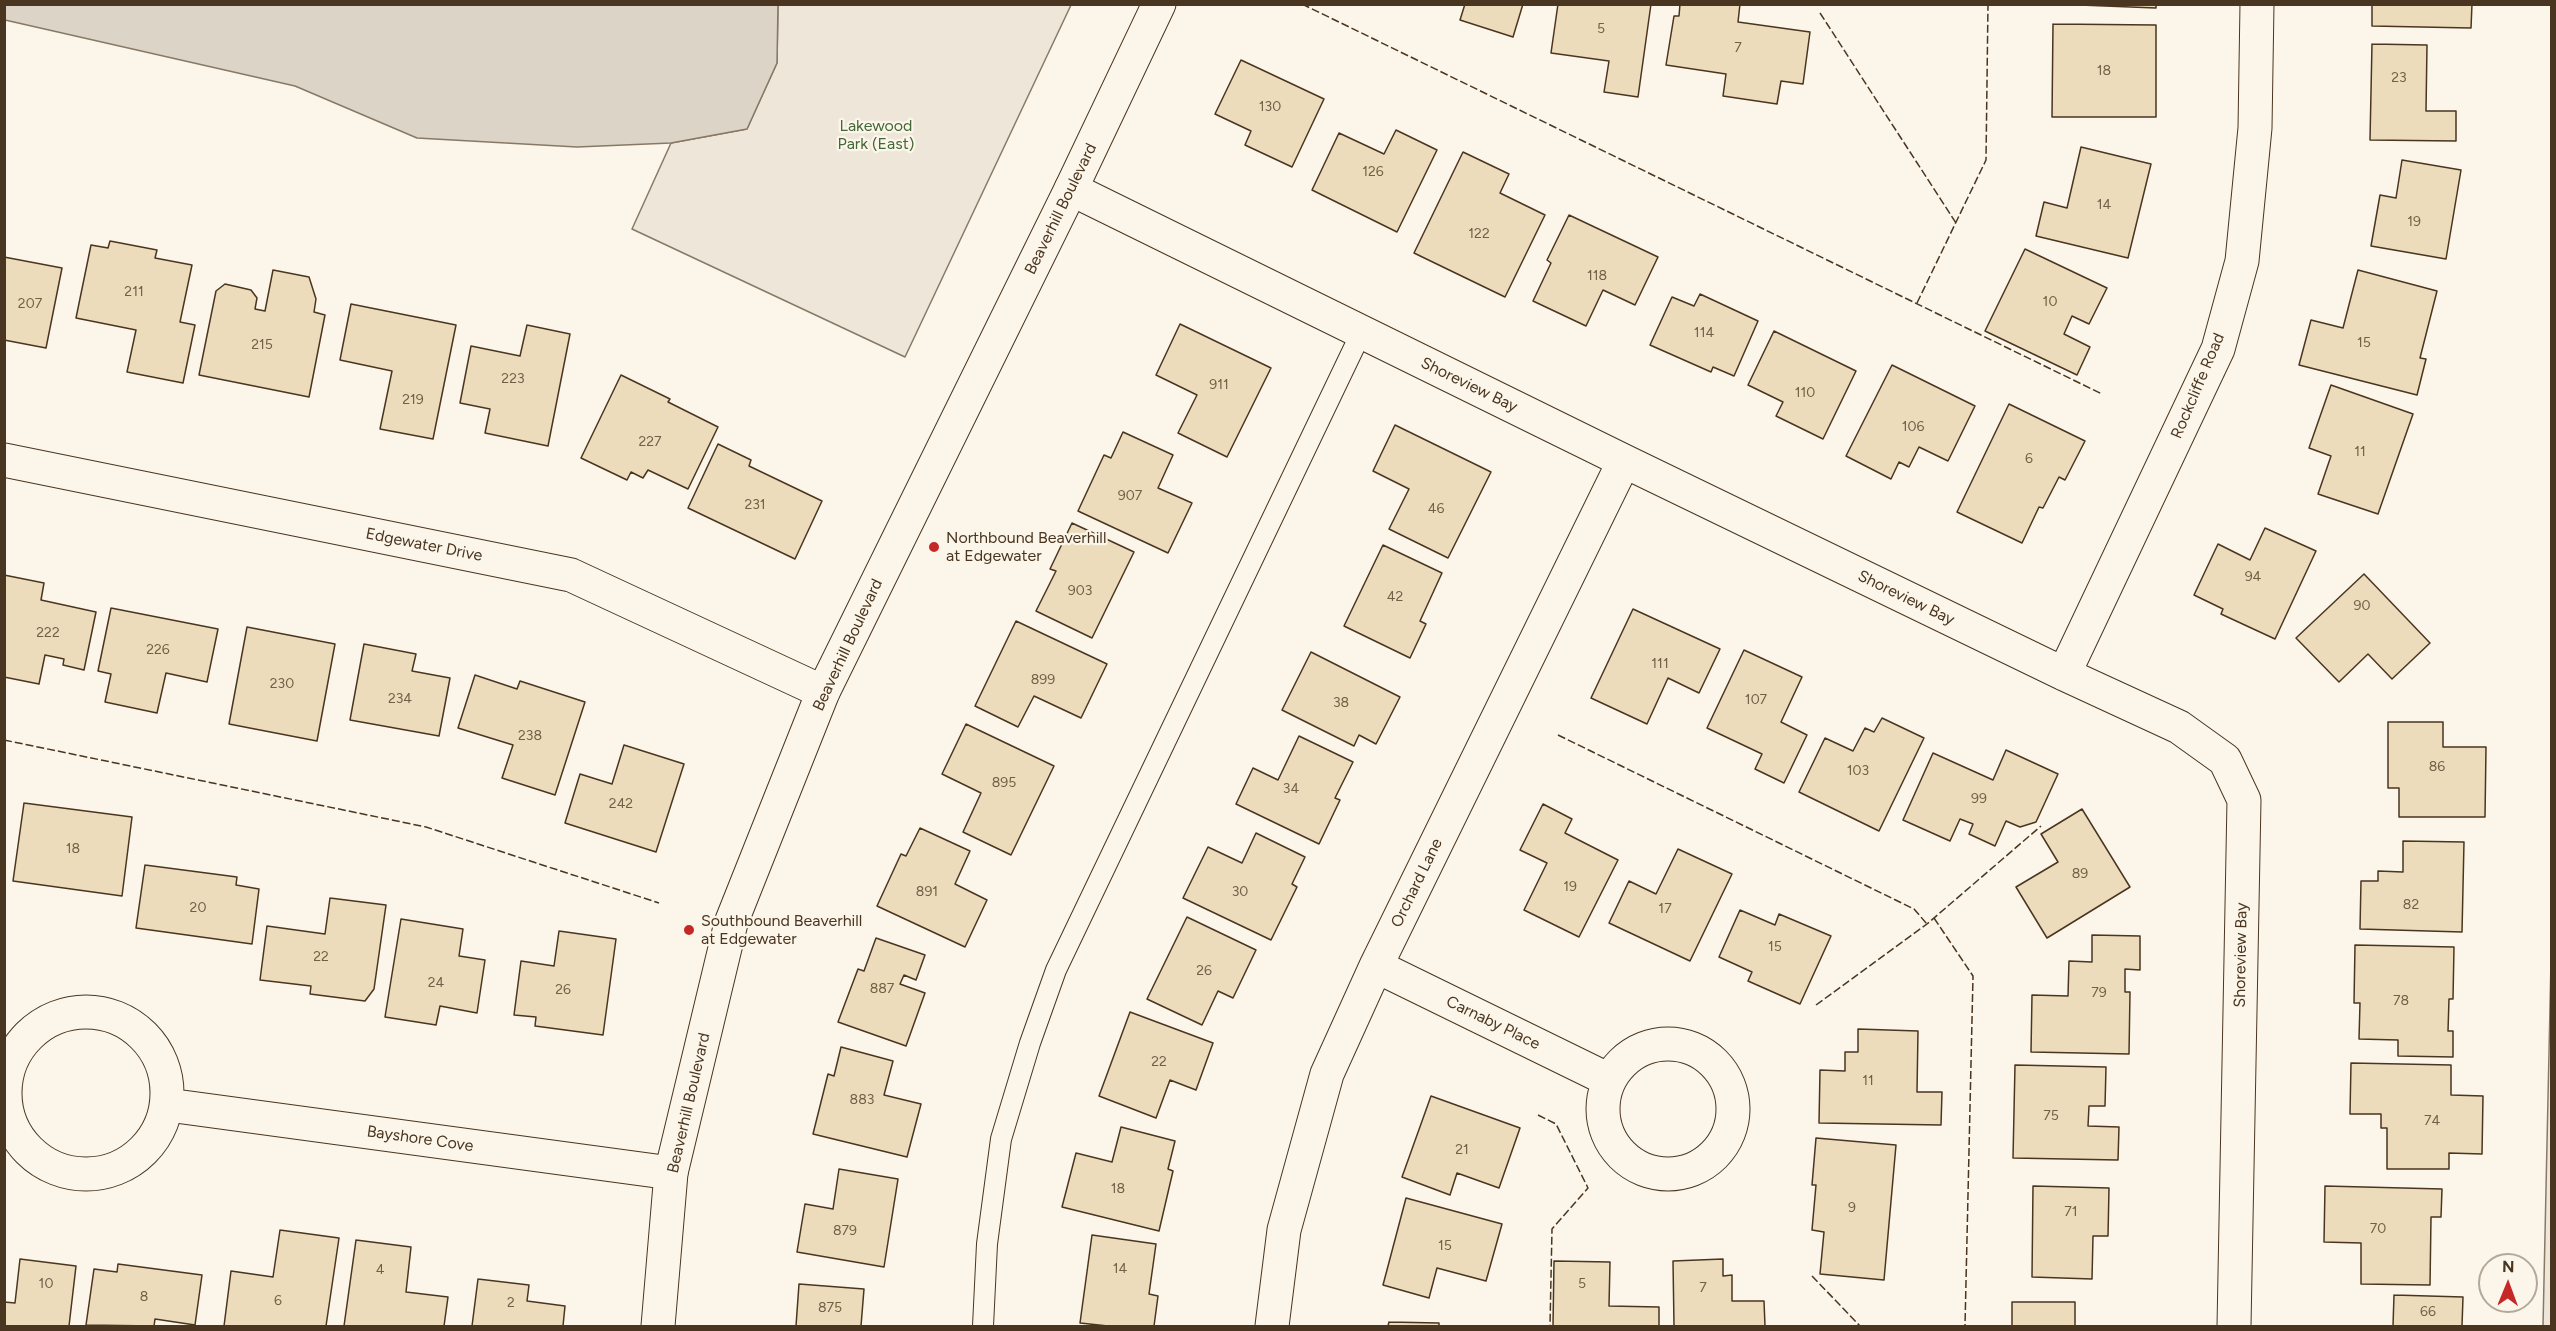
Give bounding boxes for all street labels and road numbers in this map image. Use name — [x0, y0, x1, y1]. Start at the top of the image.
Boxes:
street label: Beaverhill Boulevard — [1021, 140, 1101, 278]
street label: Rockcliffe Road — [2167, 330, 2229, 442]
street label: Shoreview Bay — [1417, 353, 1521, 417]
street label: Edgewater Drive — [364, 524, 484, 566]
street label: Shoreview Bay — [1854, 566, 1958, 630]
street label: Beaverhill Boulevard — [809, 576, 887, 714]
street label: Orchard Lane — [1387, 835, 1447, 931]
street label: Shoreview Bay — [2230, 902, 2252, 1008]
street label: Carnaby Place — [1443, 992, 1543, 1054]
street label: Beaverhill Boulevard — [663, 1031, 715, 1175]
street label: Bayshore Cove — [365, 1122, 475, 1156]

